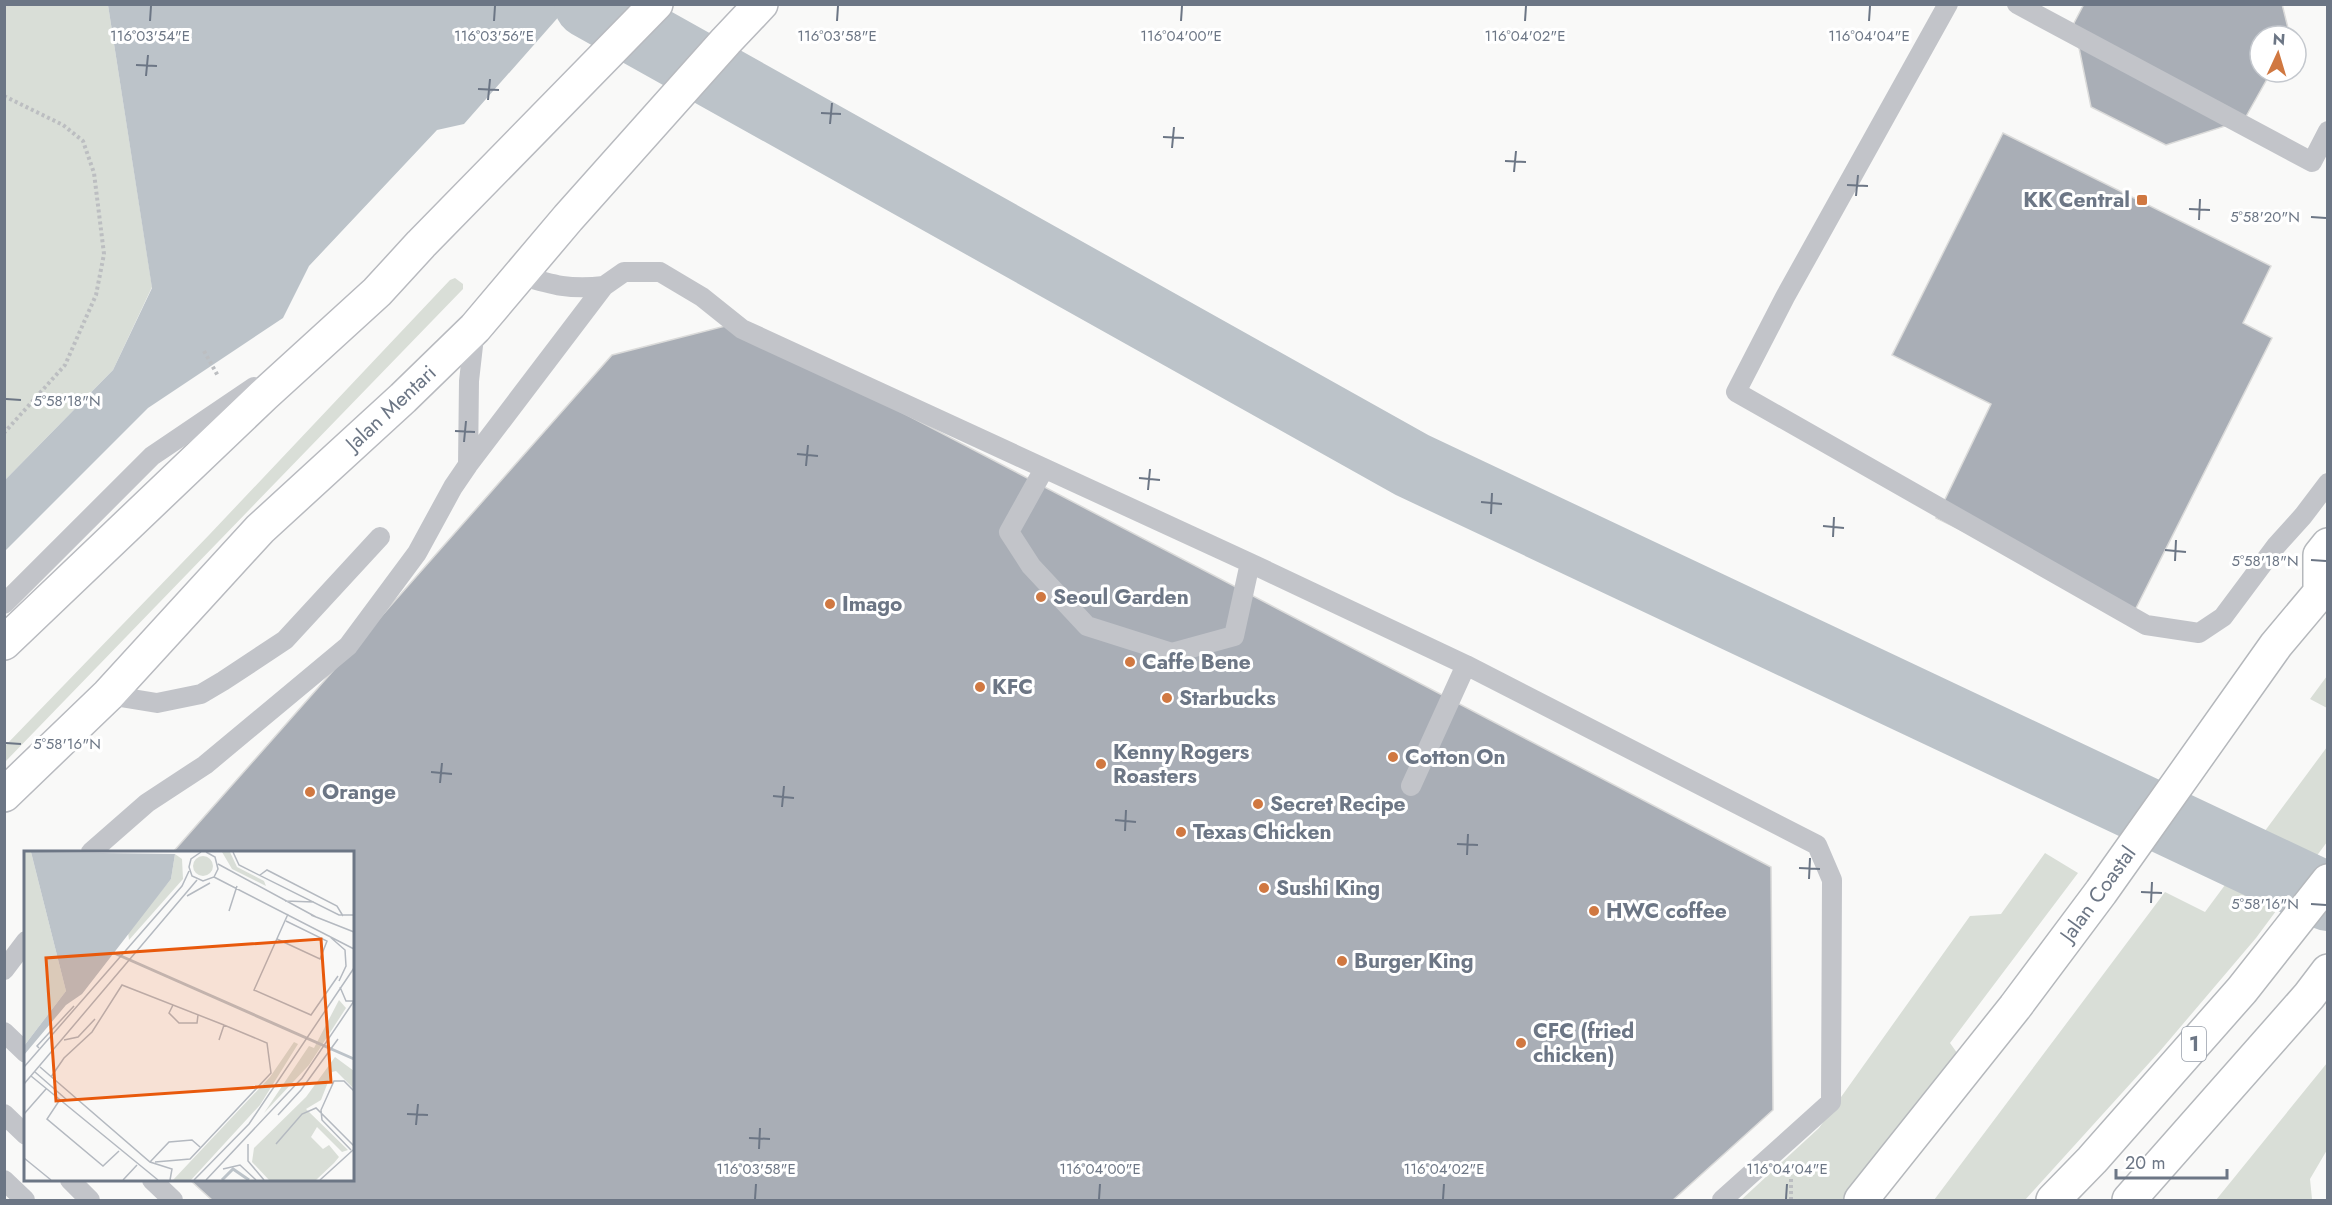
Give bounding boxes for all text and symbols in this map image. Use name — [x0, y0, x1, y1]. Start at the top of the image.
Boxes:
north arrow — [2248, 24, 2308, 84]
text: 116°03'54"E — [110, 25, 190, 47]
text: 116°03'56"E — [454, 25, 534, 47]
text: 116°03'58"E — [797, 25, 877, 47]
text: 116°04'00"E — [1140, 25, 1222, 47]
text: 116°04'02"E — [1484, 25, 1566, 47]
text: 116°04'04"E — [1828, 25, 1910, 47]
text: N — [2272, 28, 2286, 51]
place label: KK Central — [2023, 185, 2130, 215]
marker: KK Central — [2135, 193, 2149, 207]
text: 5°58'20"N — [2230, 206, 2300, 228]
street label: Jalan Mentari — [337, 358, 443, 460]
text: 5°58'18"N — [33, 390, 101, 412]
text: 5°58'18"N — [2231, 550, 2299, 572]
place label: Seoul Garden — [1053, 582, 1189, 612]
place label: Imago — [842, 589, 902, 619]
marker: Seoul Garden — [1034, 590, 1048, 604]
marker: Imago — [823, 597, 837, 611]
place label: Caffe Bene — [1142, 647, 1251, 677]
marker: Caffe Bene — [1123, 655, 1137, 669]
place label: KFC — [992, 672, 1033, 702]
marker: KFC — [973, 680, 987, 694]
place label: Starbucks — [1179, 683, 1276, 713]
marker: Starbucks — [1160, 691, 1174, 705]
text: 5°58'16"N — [33, 733, 101, 755]
place label: Kenny Rogers Roasters — [1113, 737, 1250, 791]
place label: Cotton On — [1405, 742, 1506, 772]
marker: Cotton On — [1386, 750, 1400, 764]
marker: Kenny Rogers Roasters — [1094, 757, 1108, 771]
place label: Orange — [322, 777, 396, 807]
marker: Orange — [303, 785, 317, 799]
place label: Secret Recipe — [1270, 789, 1406, 819]
marker: Secret Recipe — [1251, 797, 1265, 811]
place label: Texas Chicken — [1193, 817, 1332, 847]
marker: Texas Chicken — [1174, 825, 1188, 839]
street label: Jalan Coastal — [2051, 840, 2143, 950]
inset map — [24, 851, 354, 1181]
place label: Sushi King — [1276, 873, 1380, 903]
marker: Sushi King — [1257, 881, 1271, 895]
text: 5°58'16"N — [2231, 893, 2299, 915]
place label: HWC coffee — [1606, 896, 1727, 926]
marker: HWC coffee — [1587, 904, 1601, 918]
place label: Burger King — [1354, 946, 1473, 976]
marker: Burger King — [1335, 954, 1349, 968]
place label: CFC (fried chicken) — [1533, 1016, 1634, 1070]
road number: 1 — [2182, 1027, 2206, 1061]
marker: CFC (fried chicken) — [1514, 1036, 1528, 1050]
scale bar — [2116, 1142, 2227, 1180]
text: 20 m — [2125, 1150, 2165, 1176]
text: 116°03'58"E — [716, 1158, 796, 1180]
text: 116°04'00"E — [1059, 1158, 1141, 1180]
text: 116°04'02"E — [1403, 1158, 1485, 1180]
text: 116°04'04"E — [1746, 1158, 1828, 1180]

